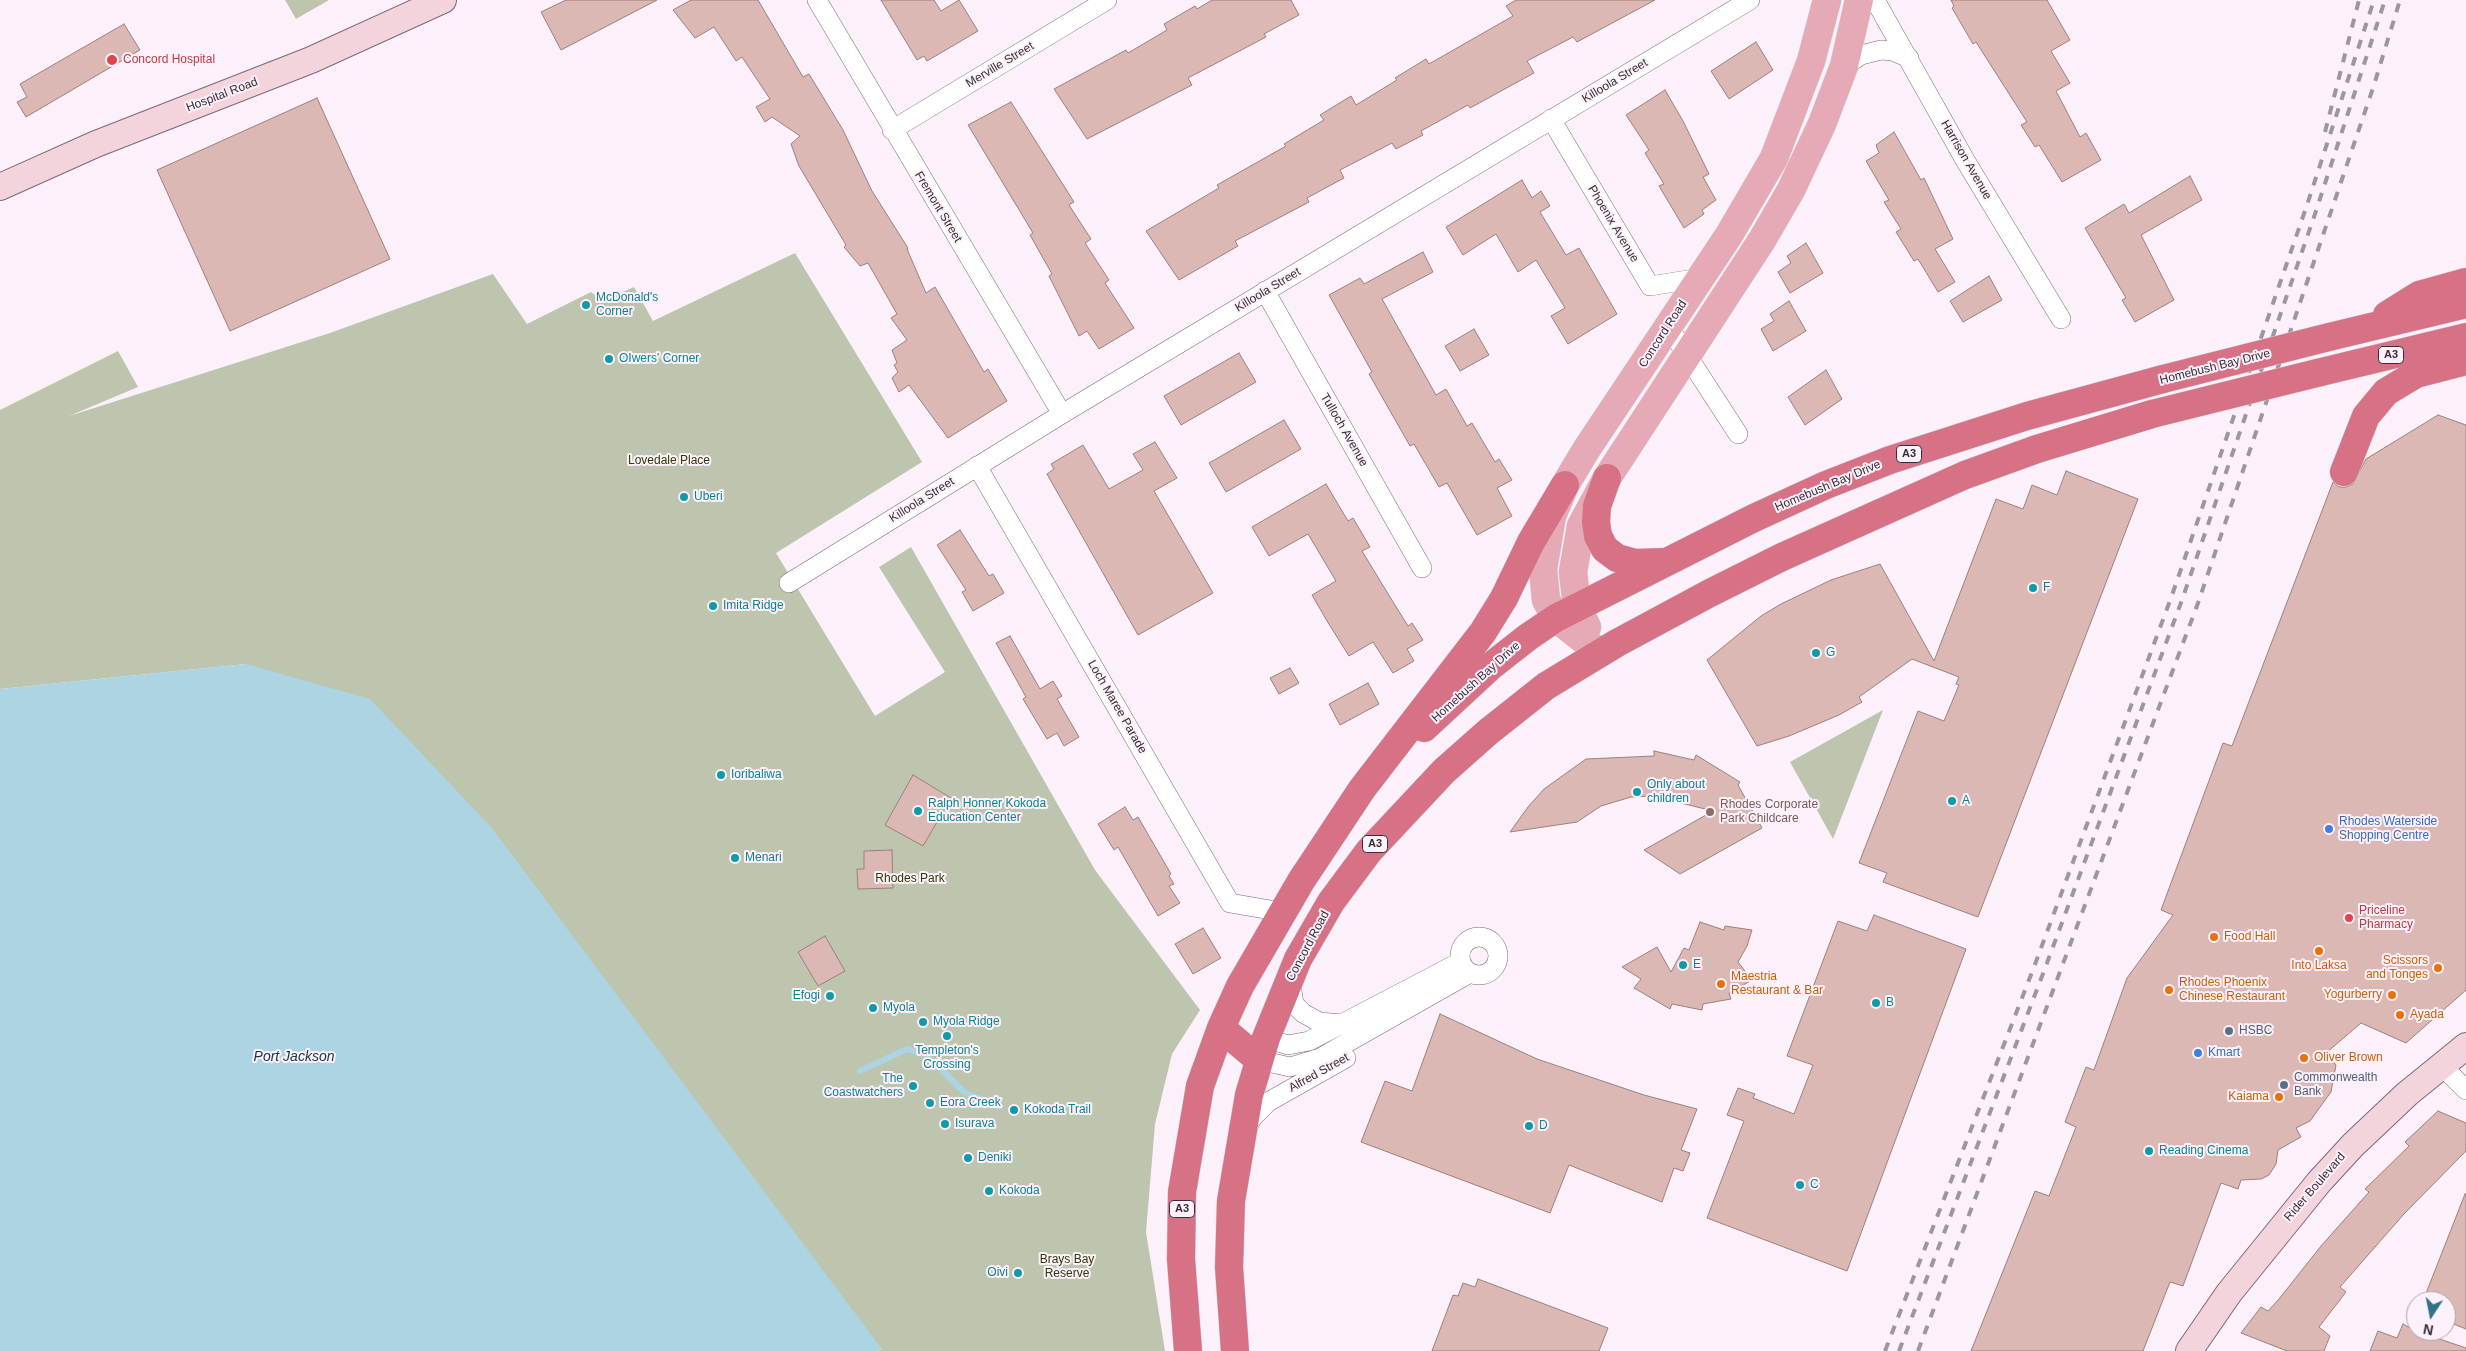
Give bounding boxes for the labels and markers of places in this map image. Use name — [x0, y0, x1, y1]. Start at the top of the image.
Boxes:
marker: Concord Hospital — [105, 53, 119, 67]
place label: Concord Hospital — [123, 53, 215, 67]
place label: McDonald's Corner — [596, 291, 658, 319]
marker: McDonald's Corner — [580, 299, 592, 311]
place label: OIwers' Corner — [619, 352, 699, 366]
marker: OIwers' Corner — [603, 353, 615, 365]
place label: Uberi — [694, 490, 723, 504]
marker: Uberi — [678, 491, 690, 503]
place label: F — [2043, 581, 2050, 595]
marker: F — [2027, 582, 2039, 594]
place label: Imita Ridge — [723, 599, 784, 613]
marker: Imita Ridge — [707, 600, 719, 612]
place label: G — [1826, 646, 1835, 660]
marker: G — [1810, 647, 1822, 659]
place label: Ioribaliwa — [731, 768, 782, 782]
marker: Ioribaliwa — [715, 769, 727, 781]
place label: Only about children — [1647, 778, 1705, 806]
marker: Only about children — [1631, 786, 1643, 798]
place label: A — [1962, 794, 1970, 808]
marker: A — [1946, 795, 1958, 807]
place label: Ralph Honner Kokoda Education Center — [928, 797, 1046, 825]
place label: Rhodes Corporate Park Childcare — [1720, 798, 1818, 826]
marker: Ralph Honner Kokoda Education Center — [912, 805, 924, 817]
marker: Rhodes Corporate Park Childcare — [1704, 806, 1716, 818]
place label: Rhodes Waterside Shopping Centre — [2339, 815, 2437, 843]
marker: Rhodes Waterside Shopping Centre — [2323, 823, 2335, 835]
place label: Menari — [745, 851, 782, 865]
marker: Menari — [729, 852, 741, 864]
place label: Priceline Pharmacy — [2359, 904, 2413, 932]
marker: Priceline Pharmacy — [2343, 912, 2355, 924]
place label: Food Hall — [2224, 930, 2275, 944]
marker: Food Hall — [2208, 931, 2220, 943]
marker: Into Laksa — [2313, 945, 2325, 957]
place label: Scissors and Tonges — [2366, 954, 2428, 982]
place label: E — [1693, 958, 1701, 972]
marker: E — [1677, 959, 1689, 971]
place label: Into Laksa — [2291, 959, 2347, 973]
marker: Scissors and Tonges — [2432, 962, 2444, 974]
place label: Maestria Restaurant & Bar — [1731, 970, 1823, 998]
place label: Rhodes Phoenix Chinese Restaurant — [2179, 976, 2285, 1004]
marker: Maestria Restaurant & Bar — [1715, 978, 1727, 990]
marker: Rhodes Phoenix Chinese Restaurant — [2163, 984, 2175, 996]
place label: Yogurberry — [2324, 988, 2382, 1002]
place label: Efogi — [793, 989, 820, 1003]
marker: Yogurberry — [2386, 989, 2398, 1001]
marker: Efogi — [824, 990, 836, 1002]
place label: B — [1886, 996, 1894, 1010]
marker: B — [1870, 997, 1882, 1009]
place label: Myola — [883, 1001, 915, 1015]
marker: Myola — [867, 1002, 879, 1014]
place label: Ayada — [2410, 1008, 2444, 1022]
marker: Ayada — [2394, 1009, 2406, 1021]
place label: Myola Ridge — [933, 1015, 1000, 1029]
marker: Myola Ridge — [917, 1016, 929, 1028]
place label: HSBC — [2239, 1024, 2272, 1038]
marker: HSBC — [2223, 1025, 2235, 1037]
marker: Templeton's Crossing — [941, 1030, 953, 1042]
place label: Templeton's Crossing — [915, 1044, 979, 1072]
place label: Kmart — [2208, 1046, 2240, 1060]
marker: Kmart — [2192, 1047, 2204, 1059]
place label: Oliver Brown — [2314, 1051, 2383, 1065]
marker: Oliver Brown — [2298, 1052, 2310, 1064]
place label: Commonwealth Bank — [2294, 1071, 2377, 1099]
place label: The Coastwatchers — [824, 1072, 903, 1100]
marker: Commonwealth Bank — [2278, 1079, 2290, 1091]
marker: The Coastwatchers — [907, 1080, 919, 1092]
place label: Kaiama — [2228, 1090, 2269, 1104]
marker: Kaiama — [2273, 1091, 2285, 1103]
place label: Eora Creek — [940, 1096, 1001, 1110]
marker: Eora Creek — [924, 1097, 936, 1109]
place label: Kokoda Trail — [1024, 1103, 1091, 1117]
marker: Kokoda Trail — [1008, 1104, 1020, 1116]
place label: Isurava — [955, 1117, 994, 1131]
marker: Isurava — [939, 1118, 951, 1130]
place label: D — [1539, 1119, 1548, 1133]
marker: D — [1523, 1120, 1535, 1132]
place label: Reading Cinema — [2159, 1144, 2248, 1158]
marker: Reading Cinema — [2143, 1145, 2155, 1157]
place label: Deniki — [978, 1151, 1011, 1165]
marker: Deniki — [962, 1152, 974, 1164]
place label: C — [1810, 1178, 1819, 1192]
marker: C — [1794, 1179, 1806, 1191]
place label: Kokoda — [999, 1184, 1040, 1198]
marker: Kokoda — [983, 1185, 995, 1197]
place label: Oivi — [987, 1266, 1008, 1280]
marker: Oivi — [1012, 1267, 1024, 1279]

